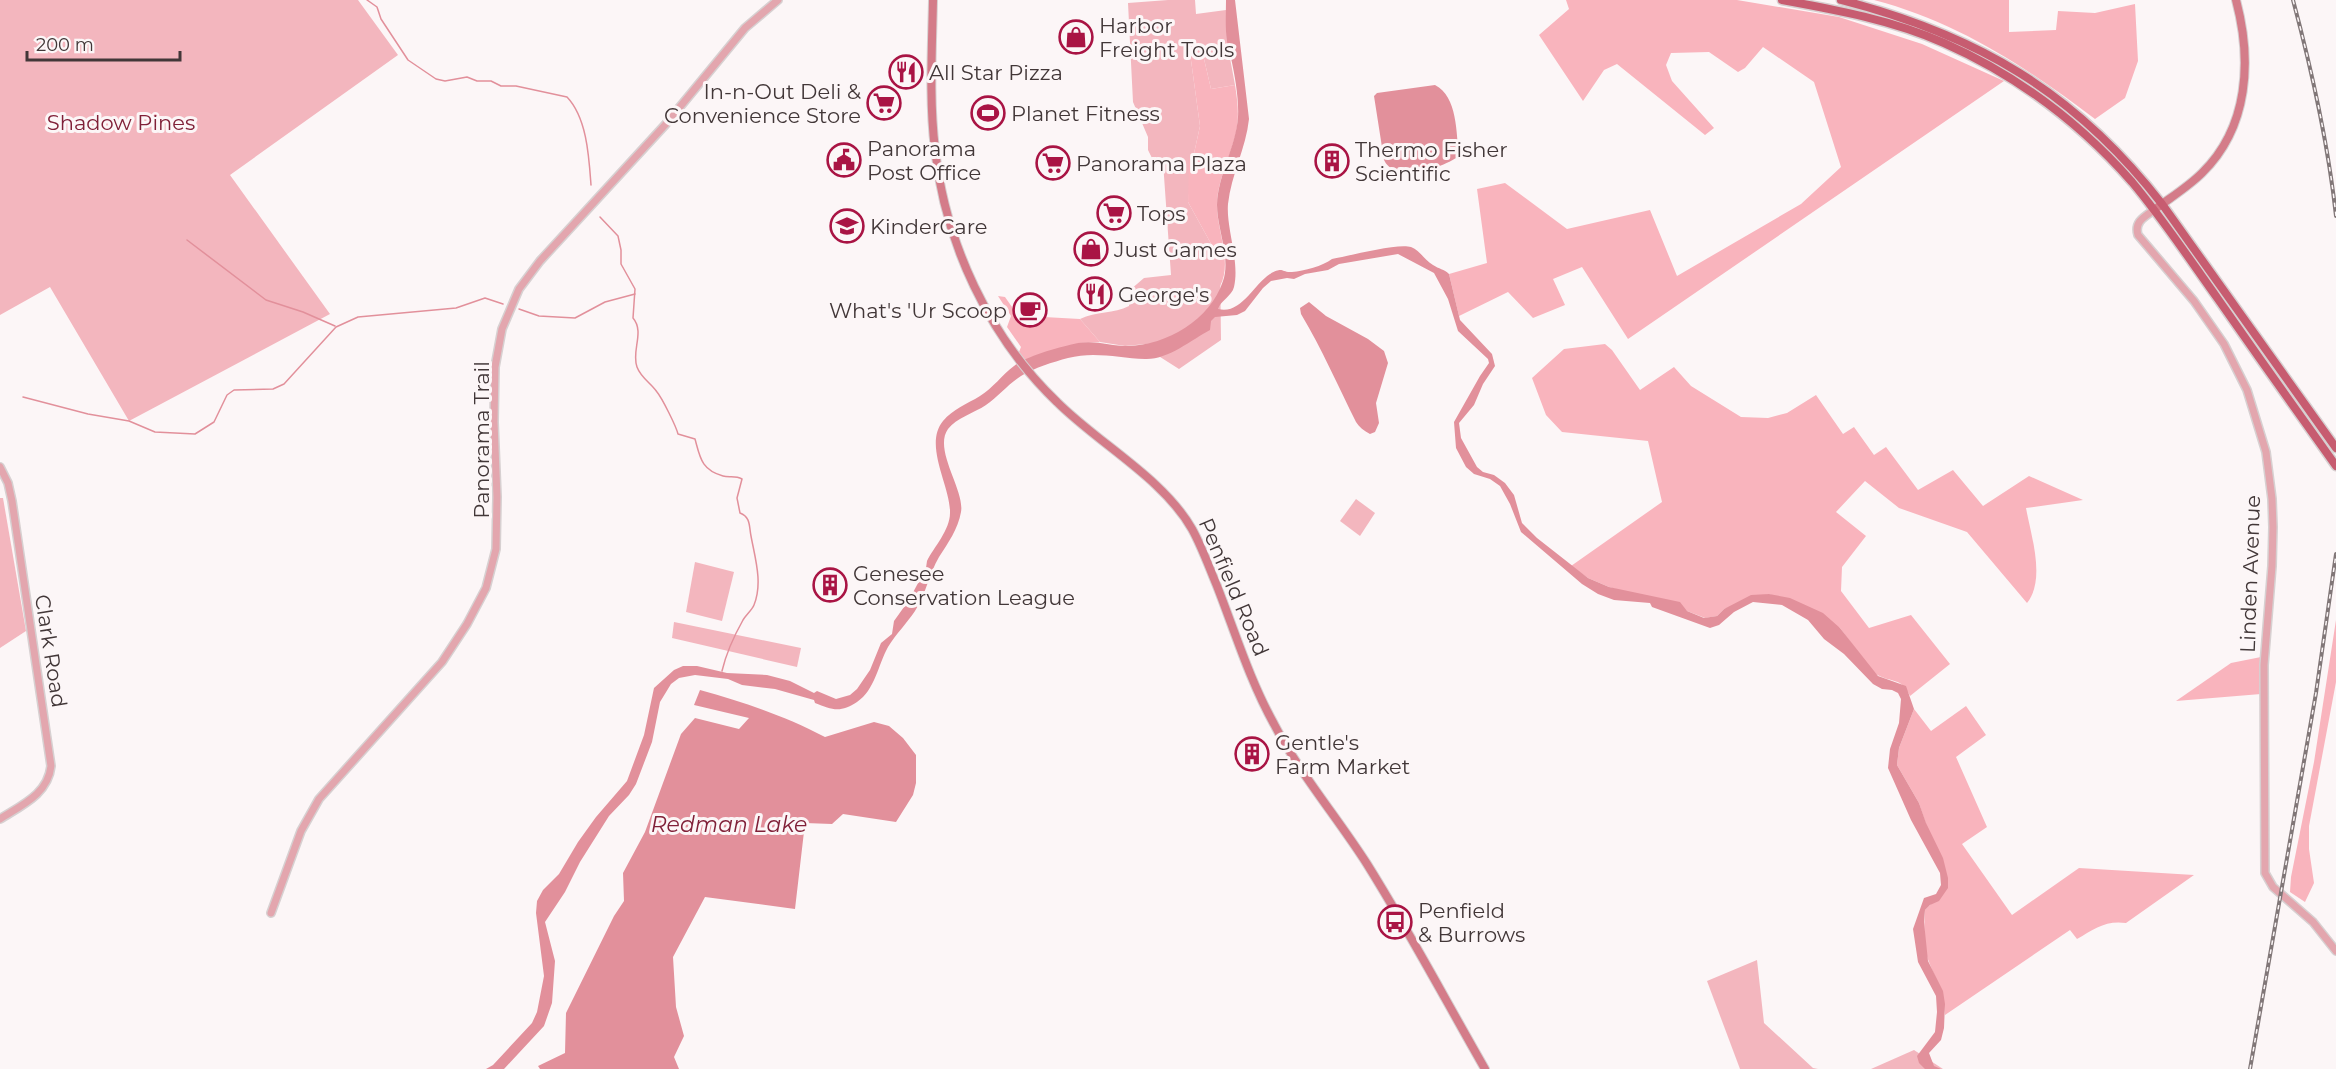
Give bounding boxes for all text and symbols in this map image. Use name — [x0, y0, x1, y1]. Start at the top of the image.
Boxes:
place label: Harbor Freight Tools — [1099, 13, 1234, 62]
shop icon: Harbor Freight Tools — [1058, 19, 1094, 55]
scale bar — [27, 24, 180, 62]
text: 200 m — [36, 34, 94, 56]
restaurant icon: All Star Pizza — [888, 54, 924, 90]
place label: All Star Pizza — [929, 60, 1063, 85]
place label: In-n-Out Deli & Convenience Store — [664, 79, 861, 128]
supermarket icon: In-n-Out Deli & Convenience Store — [866, 85, 902, 121]
sports icon: Planet Fitness — [970, 95, 1006, 131]
place label: Planet Fitness — [1011, 101, 1160, 126]
park label: Shadow Pines — [47, 110, 195, 135]
place label: Panorama Post Office — [867, 136, 981, 185]
place label: Thermo Fisher Scientific — [1355, 137, 1508, 186]
public building icon: Panorama Post Office — [826, 142, 862, 178]
building icon: Thermo Fisher Scientific — [1314, 143, 1350, 179]
supermarket icon: Panorama Plaza — [1035, 145, 1071, 181]
place label: Panorama Plaza — [1076, 151, 1247, 176]
supermarket icon: Tops — [1096, 195, 1132, 231]
place label: Tops — [1137, 201, 1186, 226]
school or university icon: KinderCare — [829, 208, 865, 244]
place label: KinderCare — [870, 214, 988, 239]
shop icon: Just Games — [1073, 231, 1109, 267]
place label: Just Games — [1113, 237, 1237, 262]
restaurant icon: George's — [1077, 276, 1113, 312]
place label: George's — [1118, 282, 1209, 307]
cafe icon: What's 'Ur Scoop — [1012, 292, 1048, 328]
place label: What's 'Ur Scoop — [829, 298, 1007, 323]
street label: Panorama Trail — [469, 361, 494, 519]
street label: Linden Avenue — [2235, 495, 2265, 653]
street label: Penfield Road — [1194, 514, 1274, 660]
place label: Genesee Conservation League — [853, 561, 1075, 610]
building icon: Genesee Conservation League — [812, 567, 848, 603]
street label: Clark Road — [30, 593, 72, 709]
place label: Gentle's Farm Market — [1275, 730, 1410, 779]
building icon: Gentle's Farm Market — [1234, 736, 1270, 772]
water label: Redman Lake — [651, 811, 807, 838]
place label: Penfield & Burrows — [1418, 898, 1525, 947]
bus stop icon: Penfield & Burrows — [1377, 904, 1413, 940]

